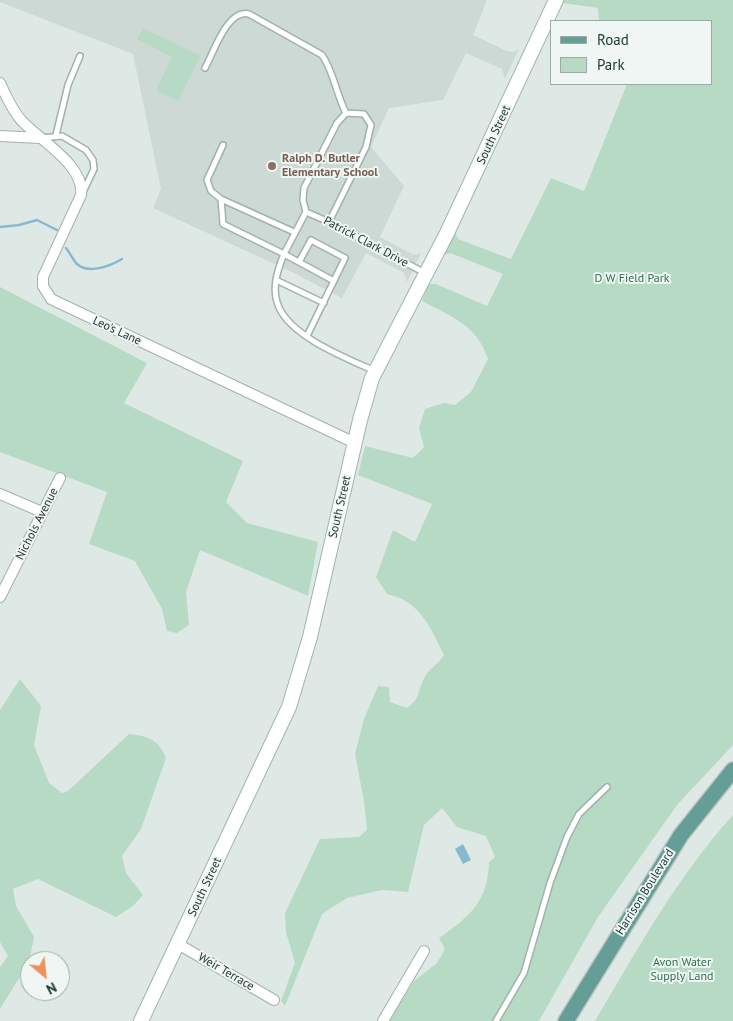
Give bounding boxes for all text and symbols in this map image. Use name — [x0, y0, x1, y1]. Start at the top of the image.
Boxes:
legend — [550, 20, 713, 85]
text: Road — [597, 30, 629, 49]
text: Park — [597, 55, 625, 74]
street label: South Street — [474, 103, 514, 167]
place label: Ralph D. Butler Elementary School — [282, 152, 378, 180]
marker: Ralph D. Butler Elementary School — [266, 160, 278, 172]
street label: Patrick Clark Drive — [321, 214, 411, 270]
park label: D W Field Park — [595, 272, 669, 286]
street label: Leo's Lane — [90, 313, 144, 349]
street label: South Street — [326, 474, 354, 540]
street label: Nichols Avenue — [13, 486, 61, 562]
street label: Harrison Boulevard — [613, 847, 677, 937]
street label: South Street — [185, 855, 225, 919]
street label: Weir Terrace — [195, 950, 257, 994]
north arrow — [20, 951, 70, 1001]
park label: Avon Water Supply Land — [650, 956, 714, 984]
text: N — [43, 978, 60, 998]

